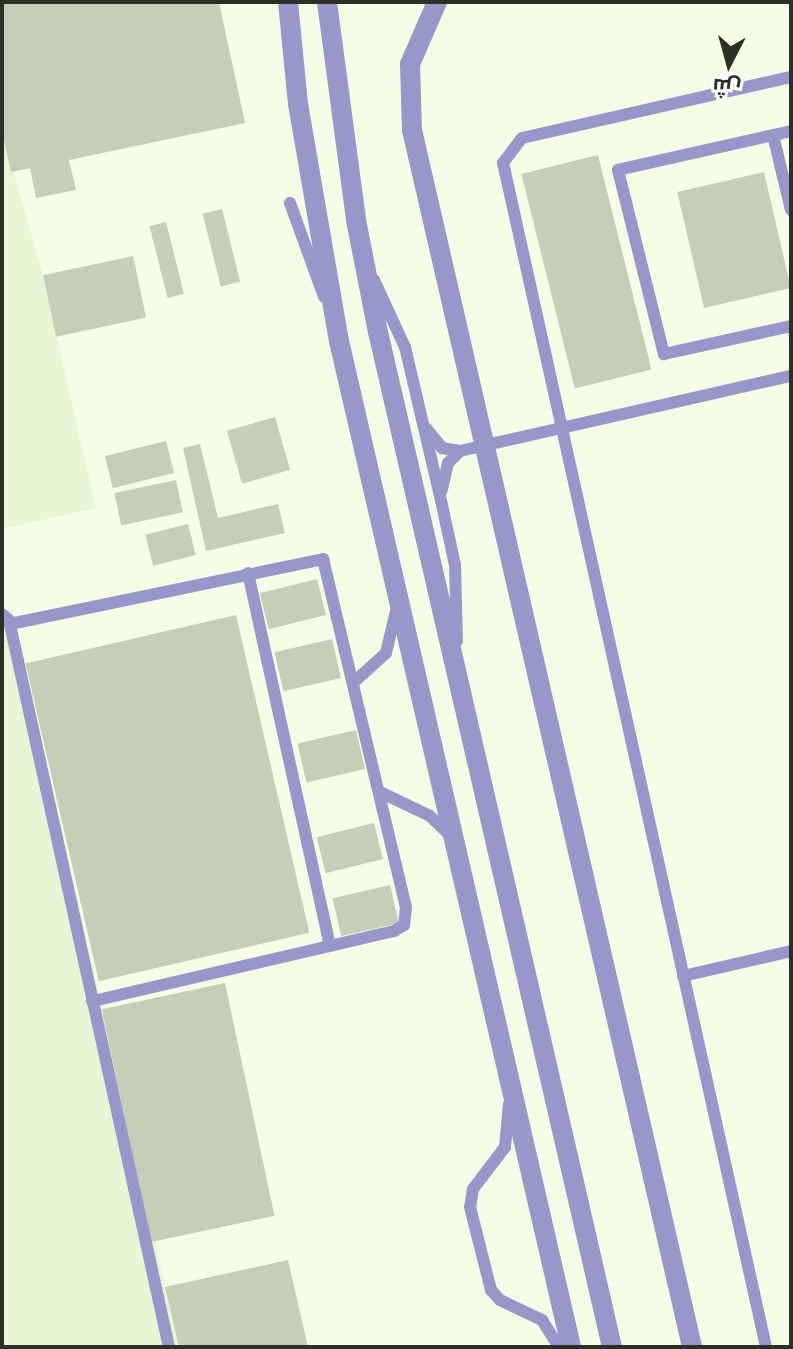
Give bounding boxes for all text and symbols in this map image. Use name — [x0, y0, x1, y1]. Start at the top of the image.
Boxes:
north arrow — [689, 24, 769, 104]
text: ش — [711, 69, 742, 106]

